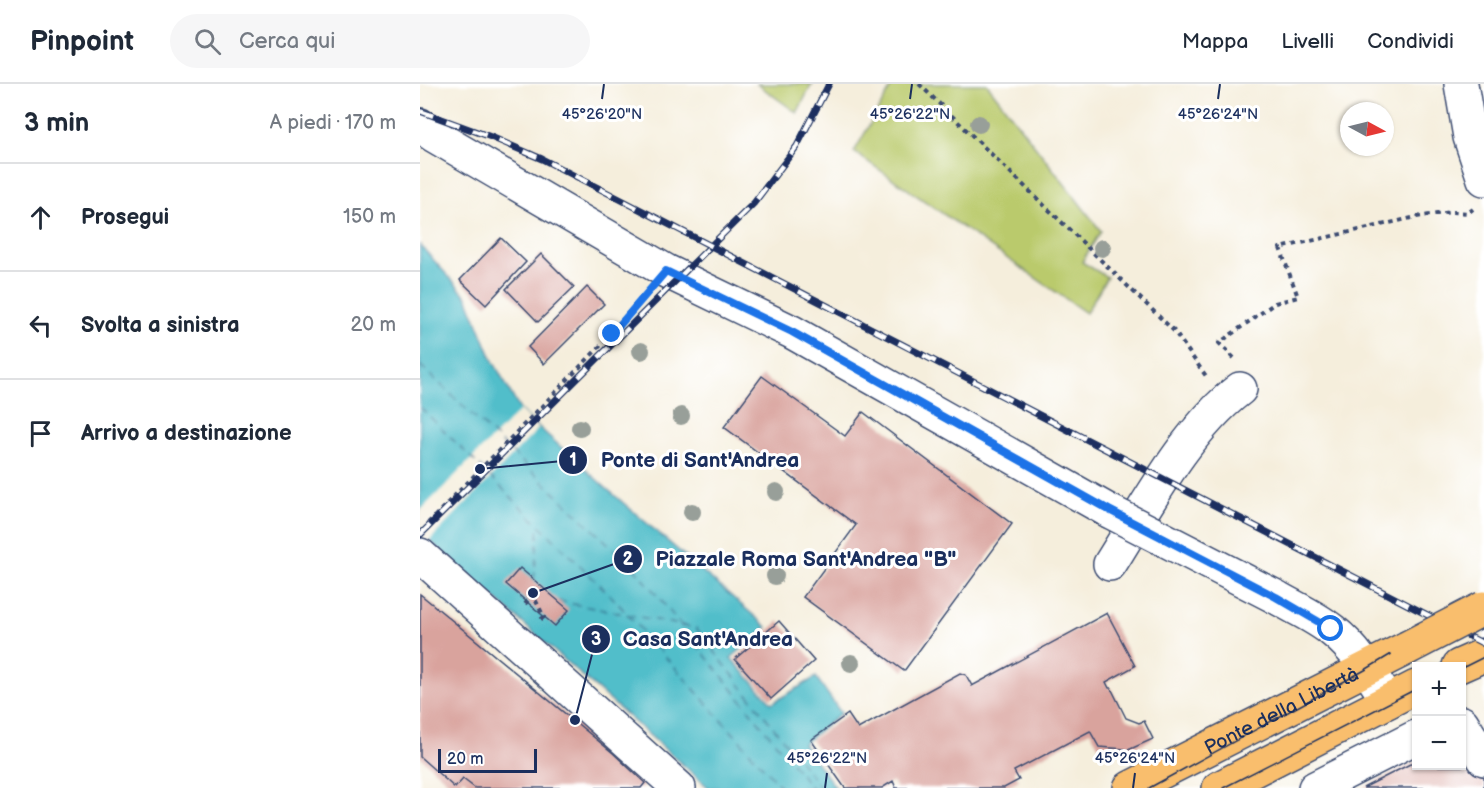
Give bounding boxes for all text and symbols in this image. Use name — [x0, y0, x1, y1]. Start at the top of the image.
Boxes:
search box — [170, 14, 590, 68]
text: Pinpoint — [30, 25, 134, 58]
icon: search — [191, 25, 224, 58]
text: Cerca qui — [239, 28, 335, 55]
text: Mappa — [1182, 29, 1248, 54]
text: Livelli — [1281, 29, 1334, 54]
text: Condividi — [1367, 29, 1454, 54]
north arrow — [1340, 102, 1394, 156]
text: 45°26'20"N — [562, 105, 642, 124]
text: 45°26'22"N — [870, 105, 950, 124]
text: 45°26'24"N — [1178, 105, 1258, 124]
text: 3 min — [24, 108, 89, 139]
text: A piedi · 170 m — [270, 111, 396, 135]
icon: ahead — [24, 201, 57, 234]
text: Prosegui — [81, 204, 169, 231]
text: 150 m — [343, 205, 396, 229]
icon: left — [24, 309, 57, 342]
text: Svolta a sinistra — [81, 312, 240, 339]
text: 20 m — [351, 313, 396, 337]
route end — [598, 320, 624, 346]
icon: arrive — [24, 417, 57, 450]
text: Arrivo a destinazione — [81, 420, 292, 447]
callout: Ponte di Sant'Andrea — [558, 440, 811, 479]
text: Ponte di Sant'Andrea — [601, 448, 799, 473]
text: 1 — [569, 450, 577, 471]
callout: Piazzale Roma Sant'Andrea "B" — [613, 539, 968, 578]
text: Piazzale Roma Sant'Andrea "B" — [656, 547, 957, 572]
text: 2 — [623, 549, 634, 570]
route start — [1317, 615, 1343, 641]
callout: Casa Sant'Andrea — [581, 619, 806, 658]
text: Casa Sant'Andrea — [623, 627, 793, 652]
text: 3 — [591, 629, 601, 650]
street label: Ponte della Libertà — [1201, 662, 1363, 760]
map controls — [1412, 662, 1466, 770]
button: + — [1412, 662, 1466, 716]
button: − — [1412, 716, 1466, 770]
scale bar — [438, 746, 537, 774]
text: 45°26'22"N — [787, 749, 867, 768]
text: 45°26'24"N — [1095, 749, 1175, 768]
text: 20 m — [447, 750, 483, 769]

